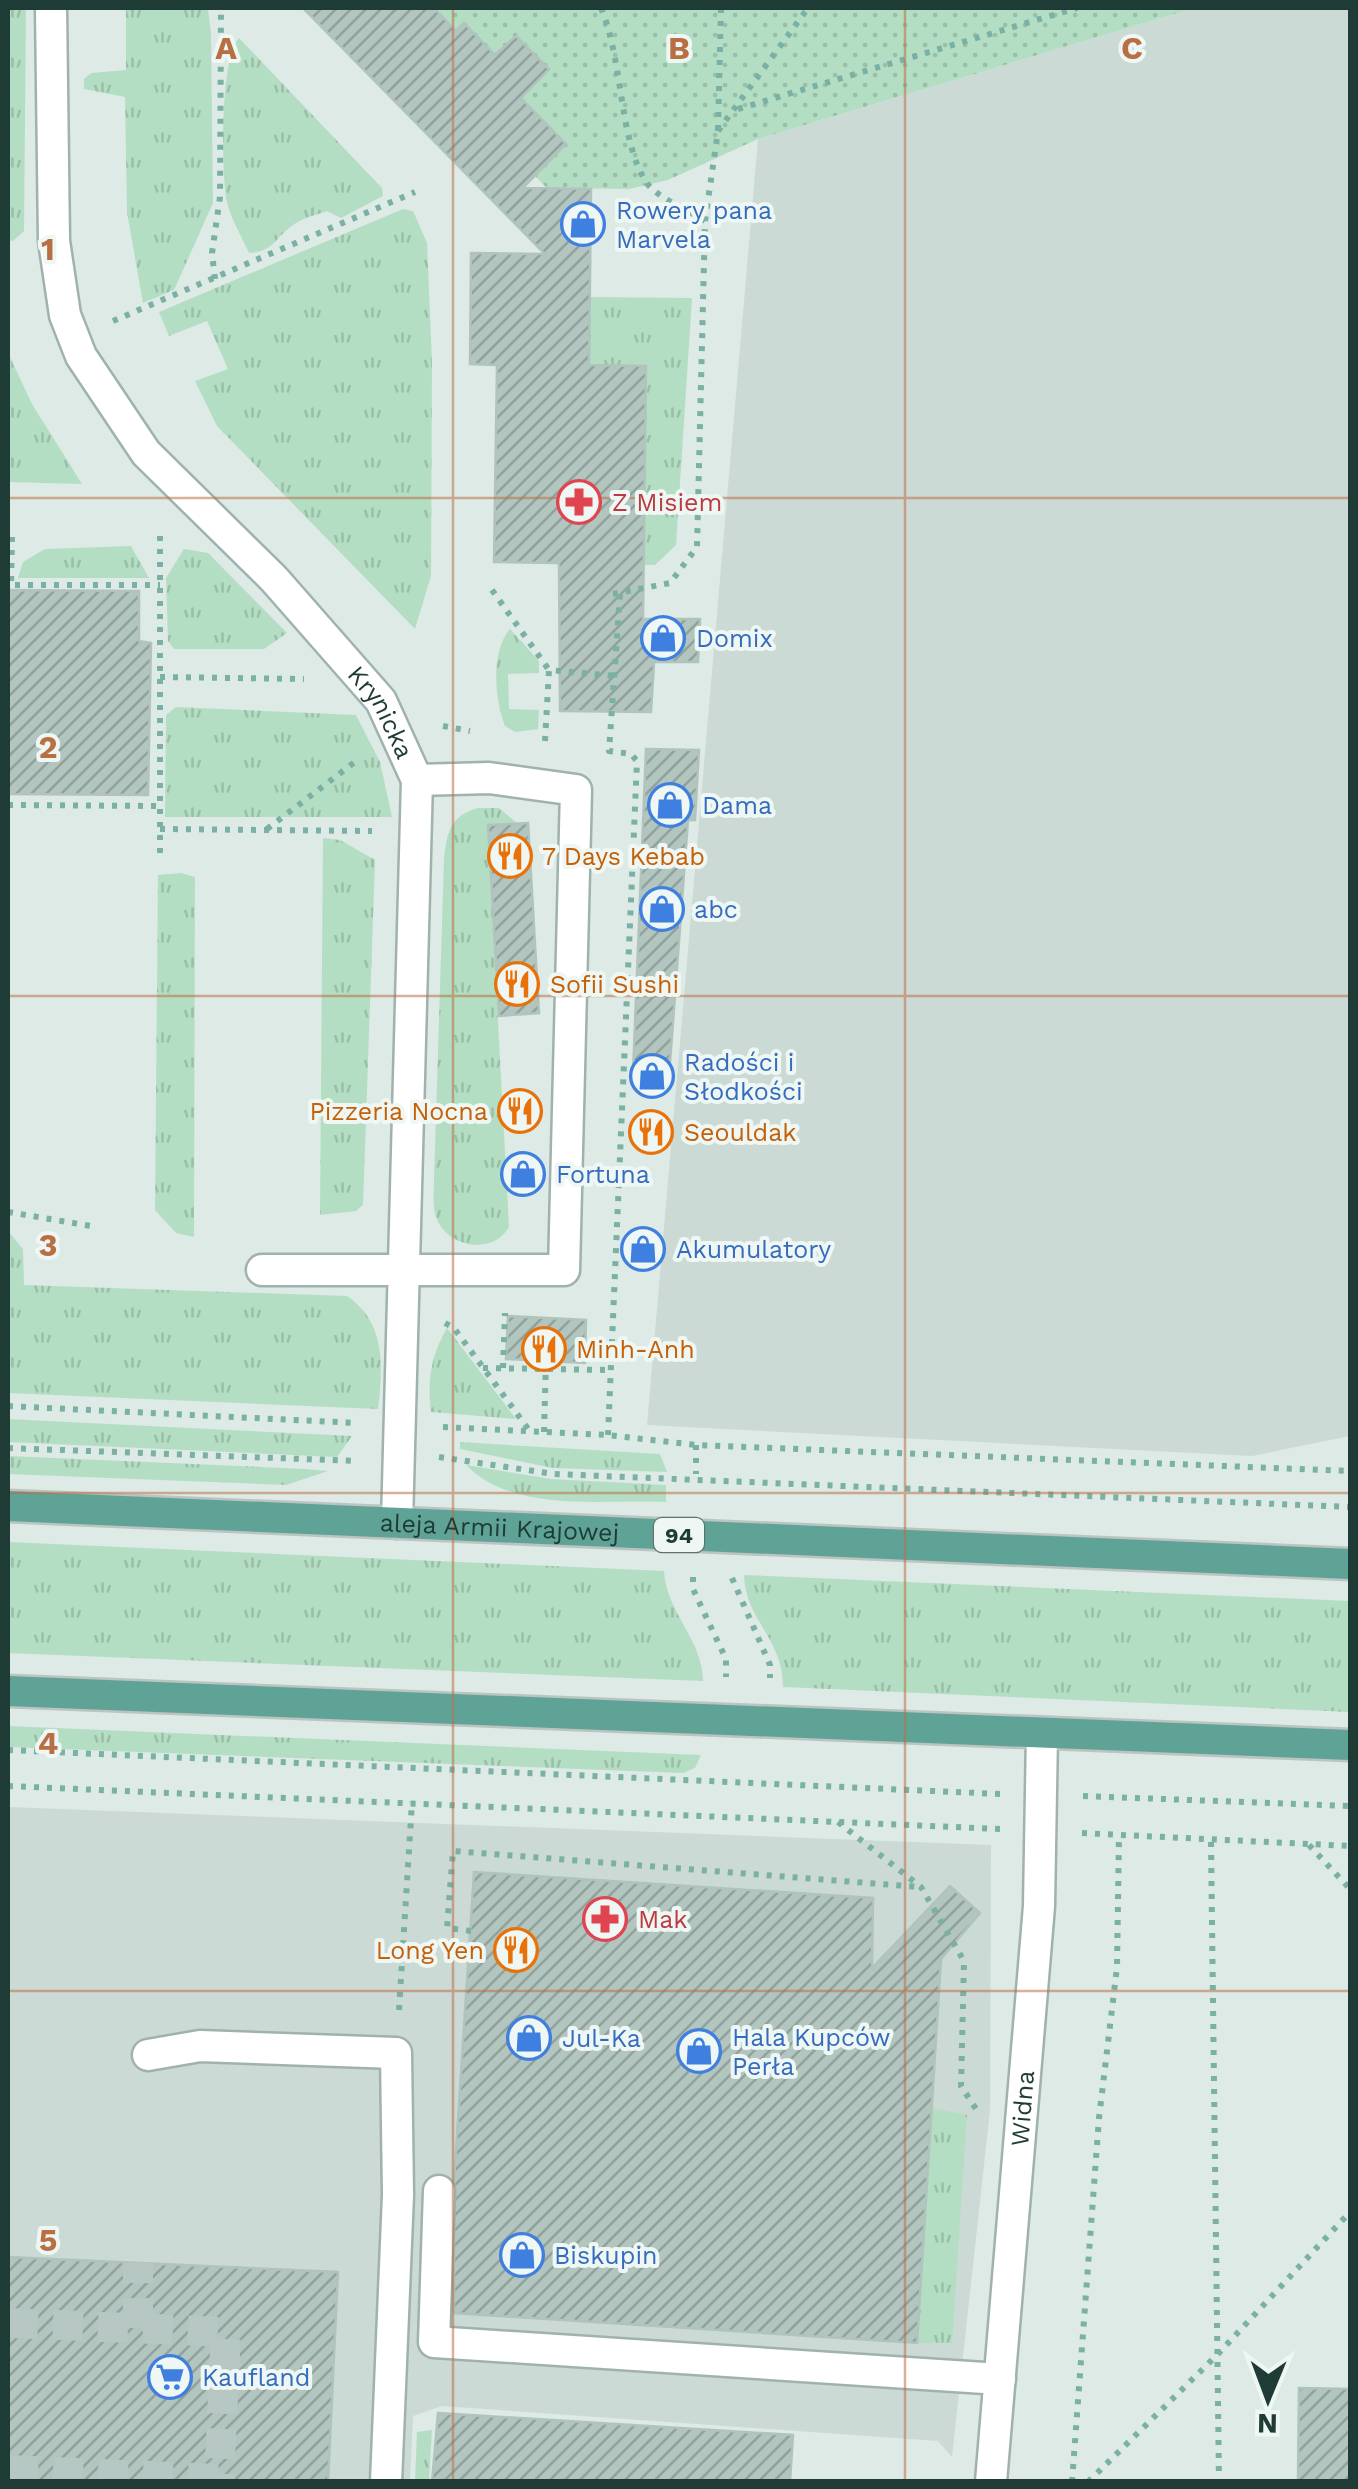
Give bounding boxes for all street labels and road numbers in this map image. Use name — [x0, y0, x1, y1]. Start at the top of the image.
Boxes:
street label: Krynicka — [342, 660, 419, 763]
street label: aleja Armii Krajowej — [379, 1508, 620, 1547]
road number: 94 — [654, 1518, 704, 1552]
street label: Widna — [1005, 2069, 1040, 2147]

